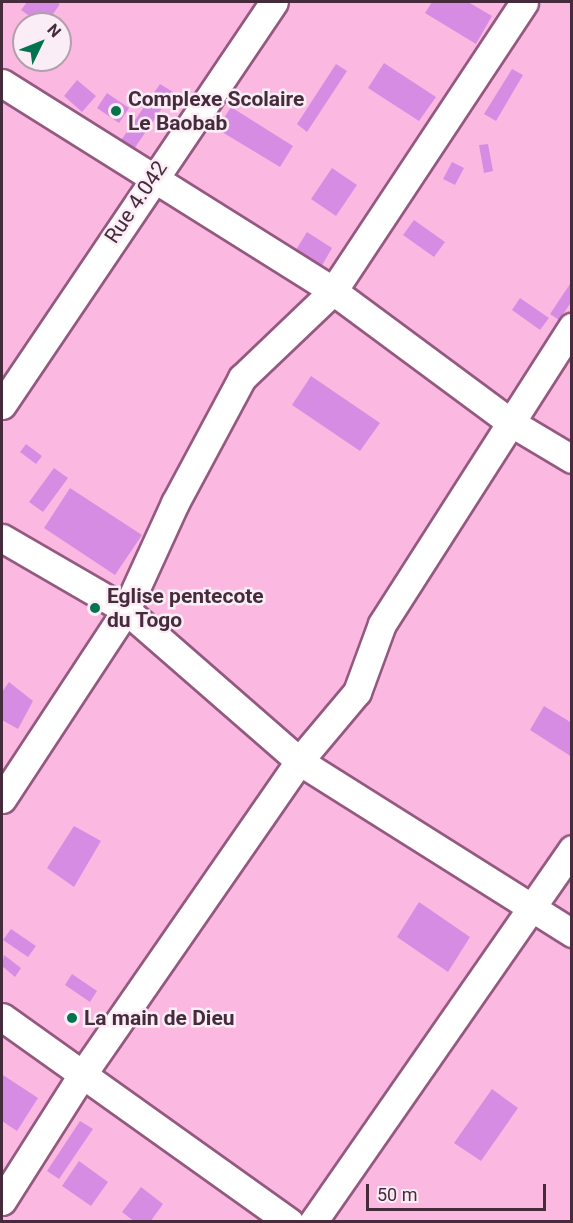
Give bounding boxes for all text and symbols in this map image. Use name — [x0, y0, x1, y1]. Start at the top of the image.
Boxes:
north arrow — [12, 12, 72, 72]
text: N — [43, 20, 65, 41]
place label: Complexe Scolaire Le Baobab — [128, 86, 304, 136]
marker: Complexe Scolaire Le Baobab — [109, 104, 123, 118]
street label: Rue 4.042 — [99, 156, 173, 248]
place label: Eglise pentecote du Togo — [107, 583, 264, 633]
marker: Eglise pentecote du Togo — [88, 601, 102, 615]
place label: La main de Dieu — [84, 1005, 234, 1031]
marker: La main de Dieu — [65, 1011, 79, 1025]
scale bar — [369, 1172, 549, 1210]
text: 50 m — [377, 1184, 417, 1205]

